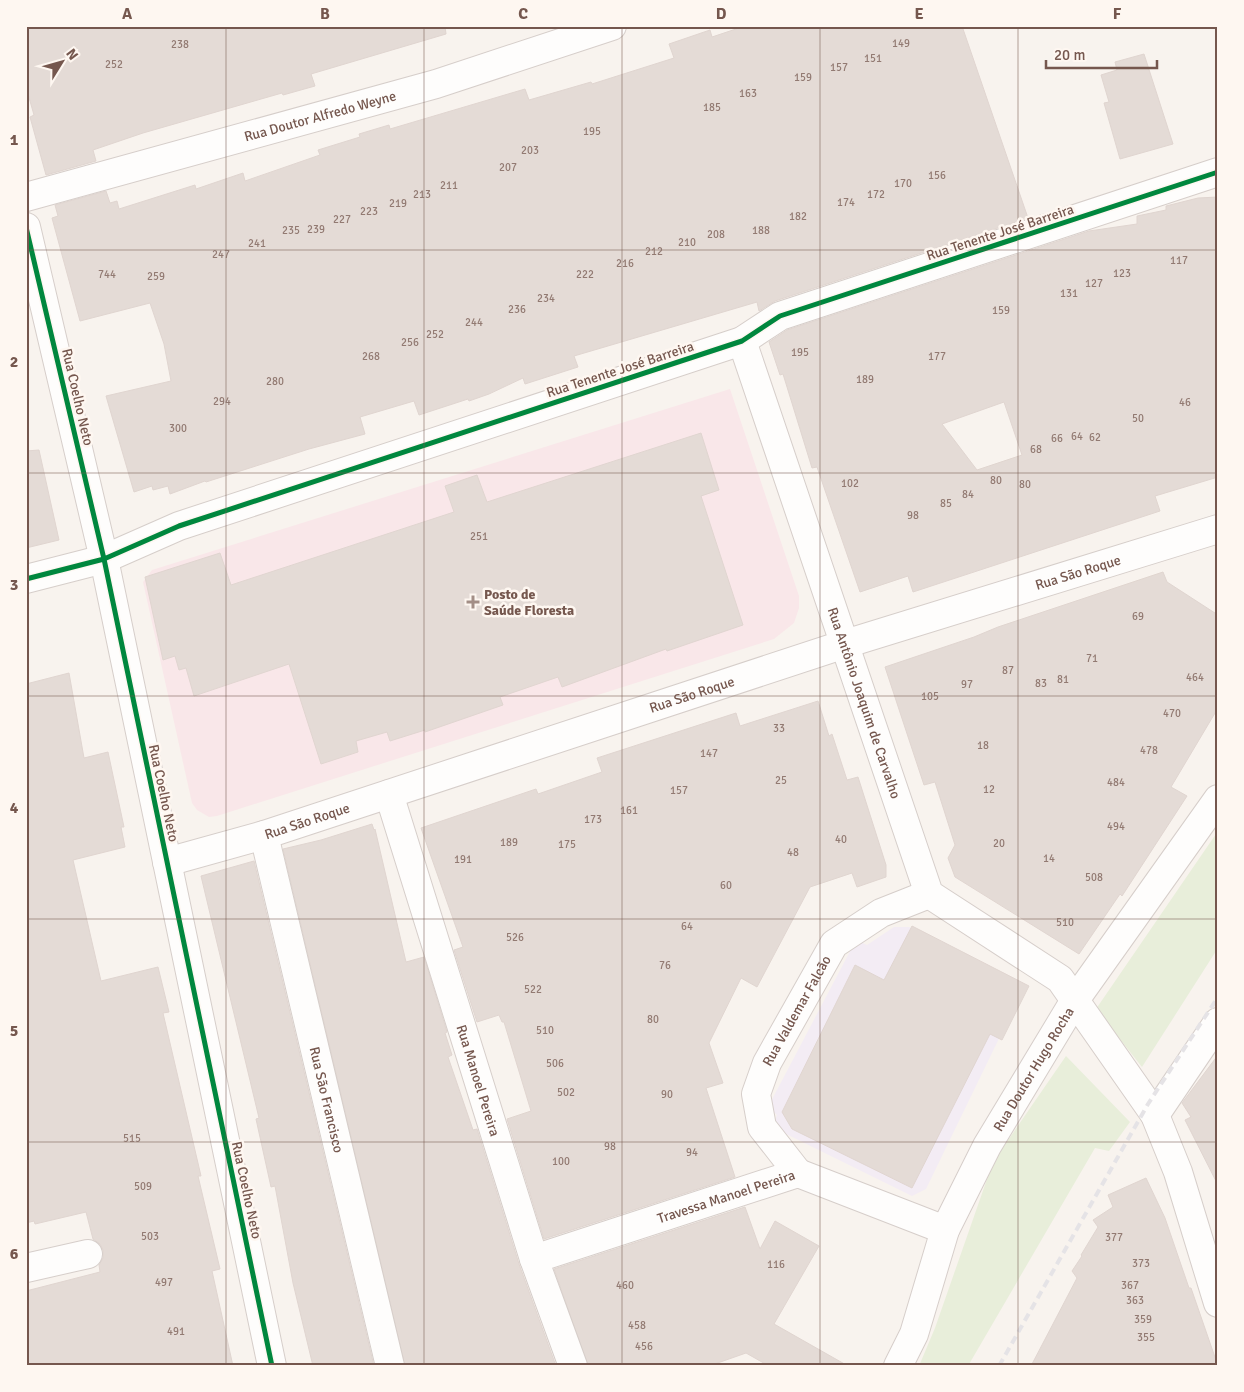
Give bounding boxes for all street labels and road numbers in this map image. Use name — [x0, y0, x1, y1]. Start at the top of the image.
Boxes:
street label: Rua Doutor Alfredo Weyne — [242, 87, 398, 145]
street label: Rua Tenente José Barreira — [924, 201, 1076, 264]
street label: Rua Tenente José Barreira — [544, 338, 696, 401]
street label: Rua Coelho Neto — [58, 347, 97, 447]
street label: Rua São Roque — [1033, 551, 1123, 594]
street label: Rua Antônio Joaquim de Carvalho — [824, 605, 904, 801]
street label: Rua São Roque — [647, 673, 737, 717]
street label: Rua Coelho Neto — [145, 743, 182, 843]
street label: Rua São Roque — [262, 799, 352, 843]
street label: Rua Valdemar Falcão — [759, 952, 835, 1069]
street label: Rua Doutor Hugo Rocha — [990, 1004, 1078, 1135]
street label: Rua Manoel Pereira — [452, 1023, 503, 1138]
street label: Rua São Francisco — [306, 1045, 347, 1154]
street label: Rua Coelho Neto — [228, 1140, 265, 1240]
street label: Travessa Manoel Pereira — [655, 1167, 797, 1227]

